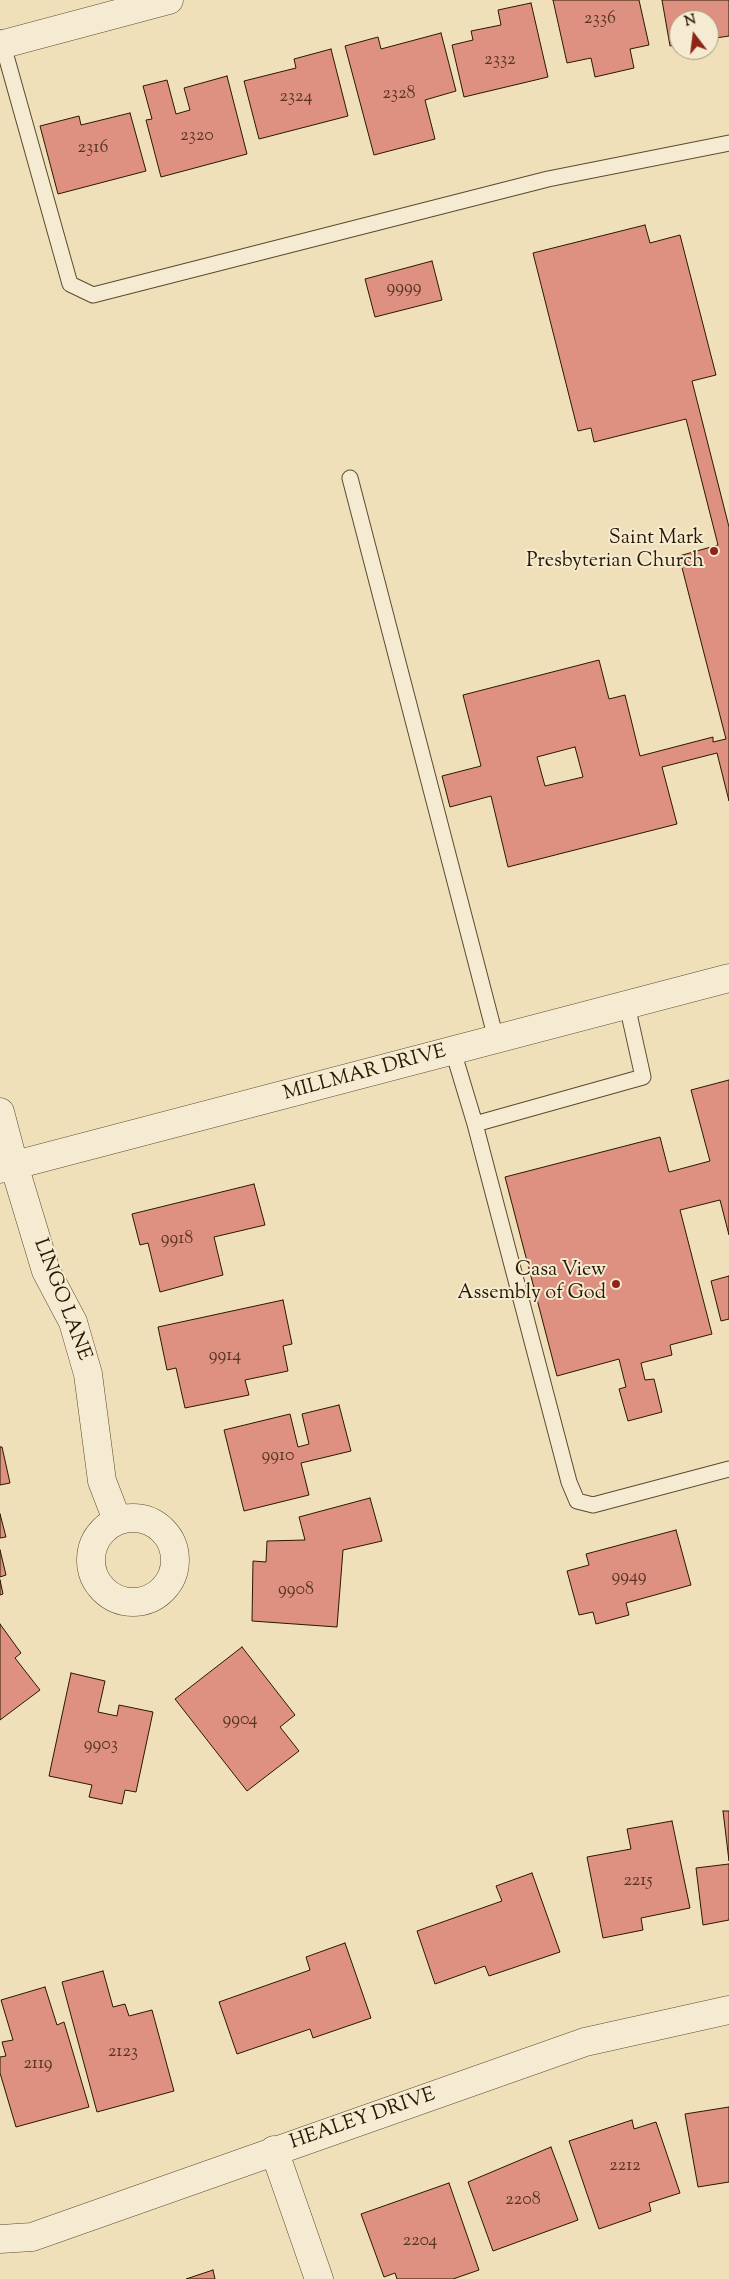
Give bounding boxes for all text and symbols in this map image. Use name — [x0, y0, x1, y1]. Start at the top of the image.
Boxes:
house number: 2336 — [584, 9, 616, 31]
north arrow — [669, 10, 719, 60]
text: N — [682, 10, 698, 33]
house number: 2332 — [484, 50, 516, 72]
house number: 2328 — [382, 84, 416, 106]
house number: 2324 — [279, 87, 313, 109]
house number: 2320 — [180, 126, 214, 148]
house number: 2316 — [78, 138, 108, 160]
house number: 9999 — [387, 278, 421, 300]
place label: Saint Mark Presbyterian Church — [526, 528, 704, 575]
marker: Saint Mark Presbyterian Church — [708, 545, 720, 557]
street label: MILLMAR DRIVE — [281, 1041, 449, 1107]
house number: 9918 — [161, 1229, 193, 1251]
street label: LINGO LANE — [27, 1236, 95, 1364]
place label: Casa View Assembly of God — [457, 1260, 606, 1307]
marker: Casa View Assembly of God — [610, 1278, 622, 1290]
house number: 9914 — [209, 1346, 241, 1368]
house number: 9910 — [262, 1446, 294, 1468]
house number: 9949 — [611, 1567, 647, 1589]
house number: 9908 — [278, 1580, 314, 1602]
house number: 9904 — [222, 1710, 258, 1732]
house number: 9903 — [84, 1735, 118, 1757]
house number: 2215 — [623, 1871, 653, 1893]
house number: 2123 — [108, 2042, 138, 2064]
house number: 2119 — [23, 2054, 53, 2076]
street label: HEALEY DRIVE — [287, 2084, 439, 2156]
house number: 2212 — [609, 2156, 641, 2178]
house number: 2208 — [505, 2190, 541, 2212]
house number: 2204 — [403, 2231, 437, 2253]

